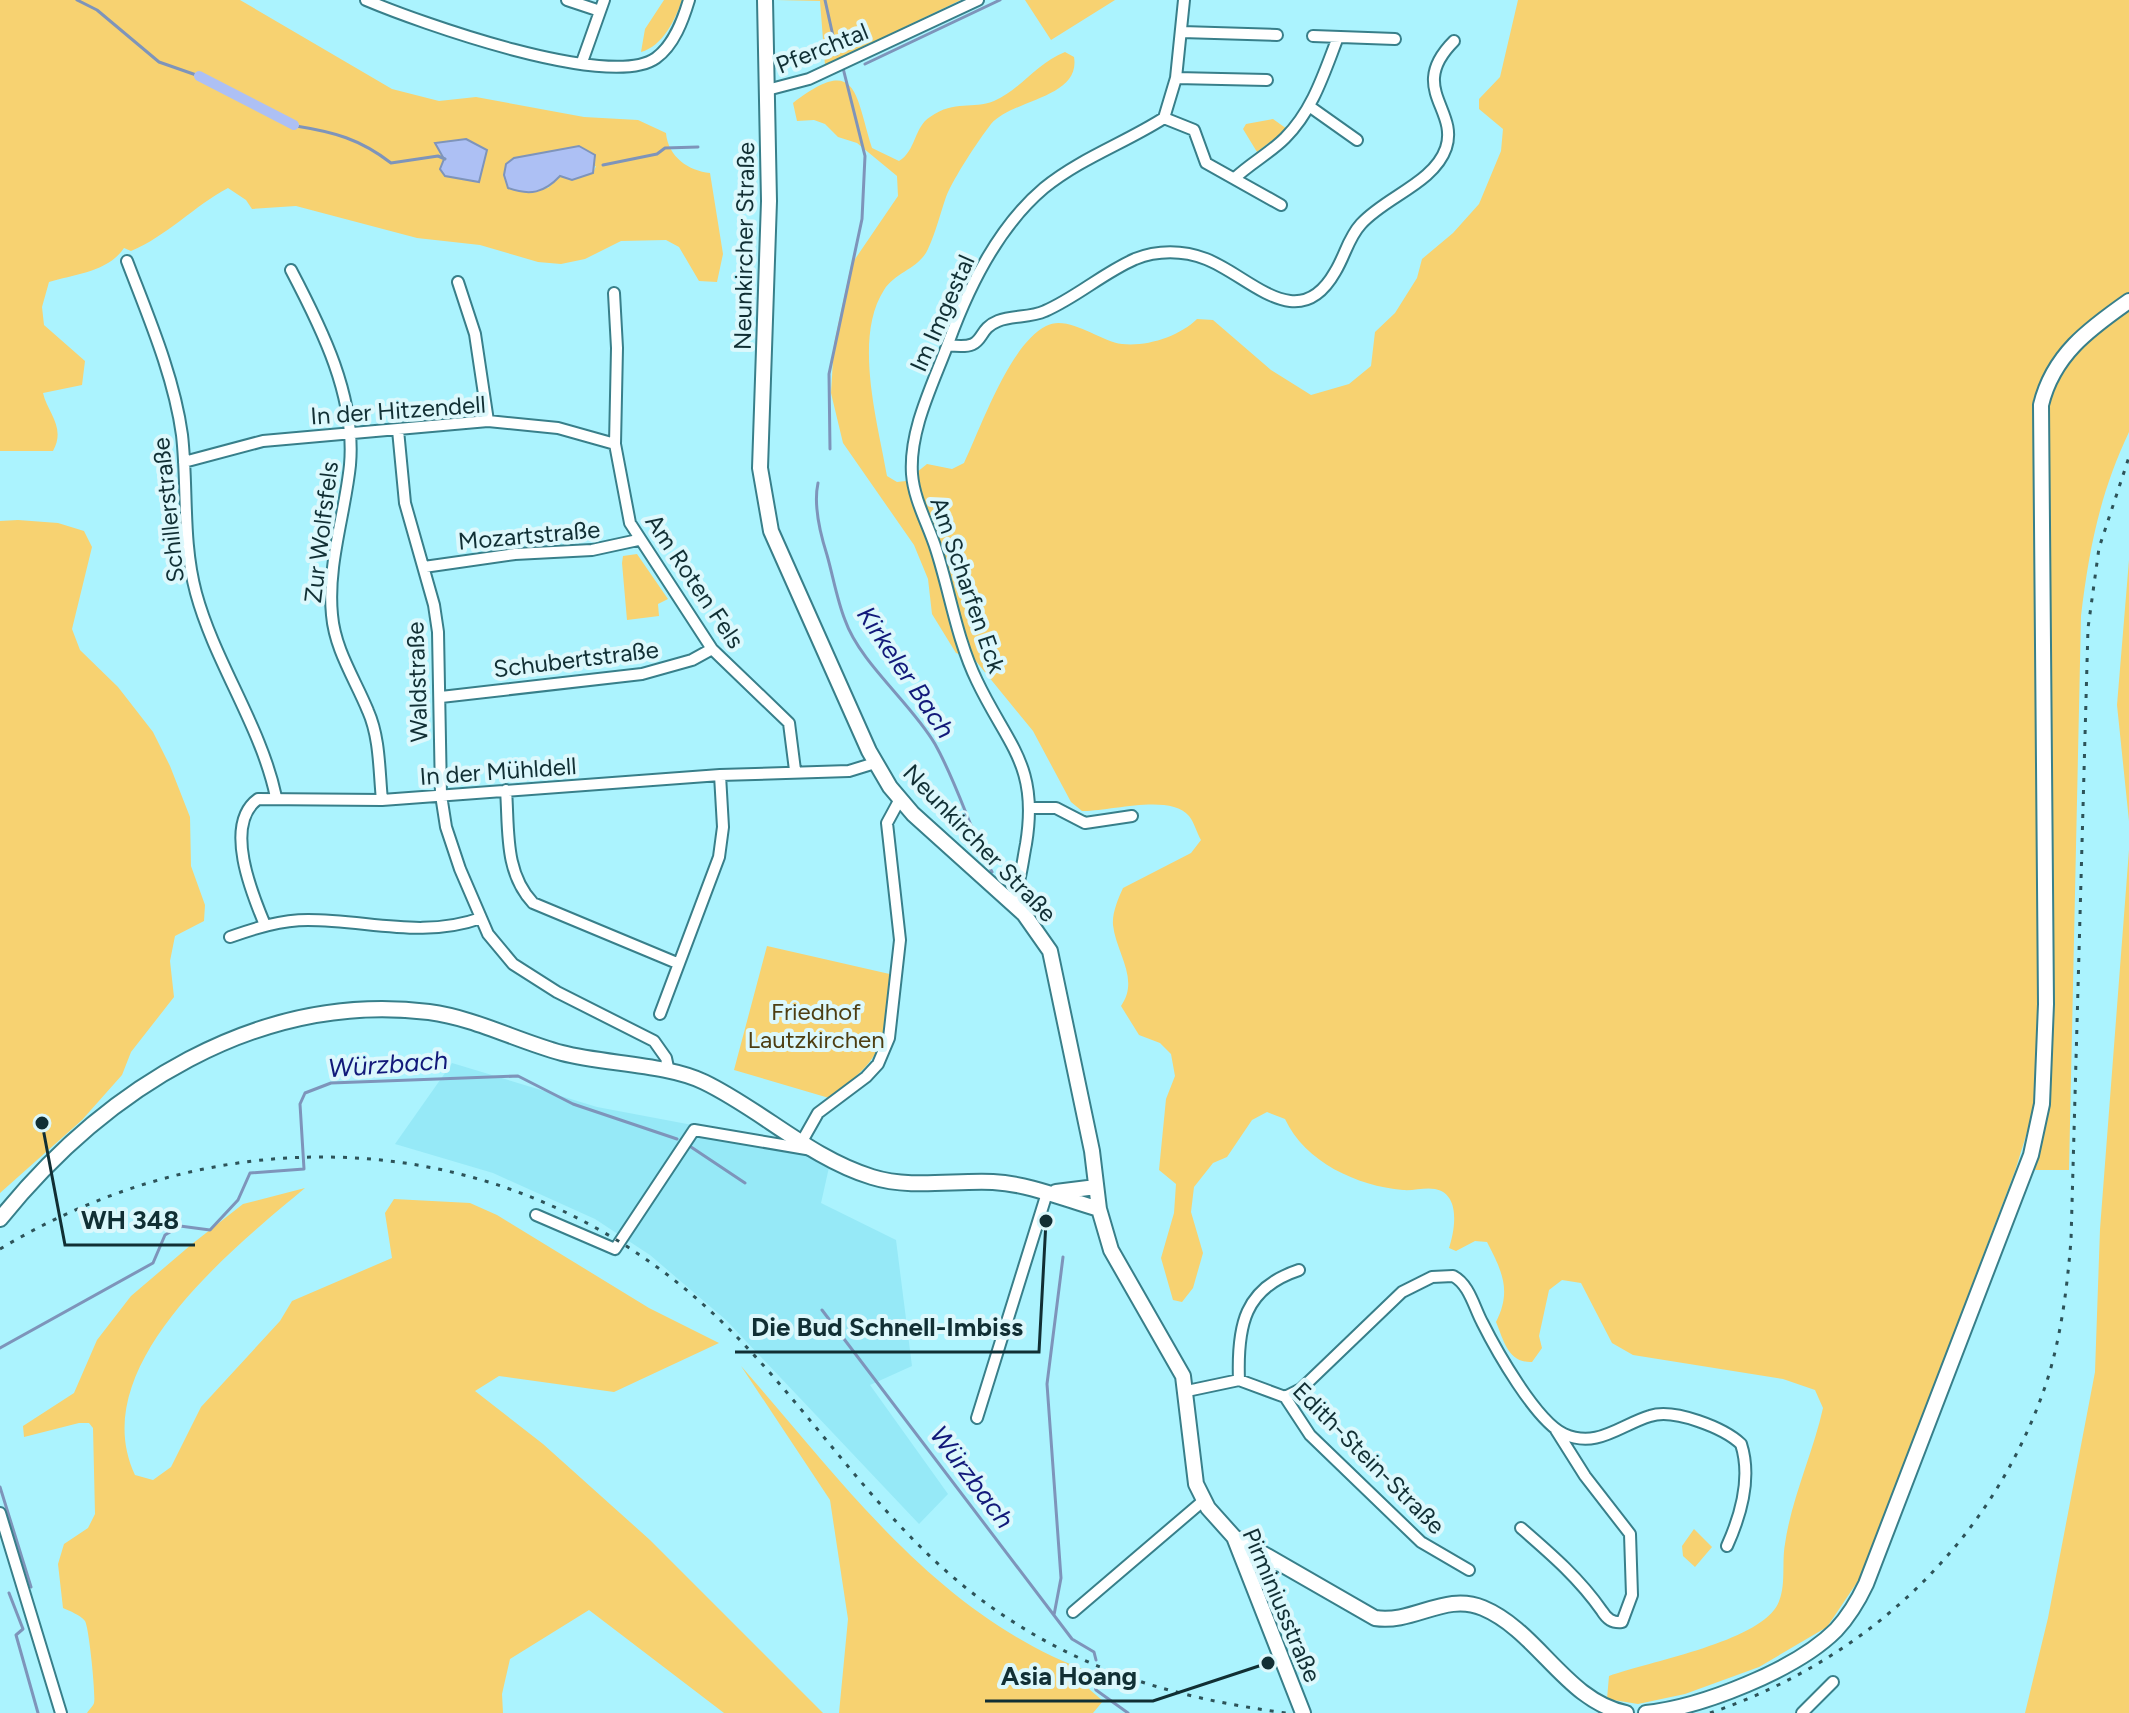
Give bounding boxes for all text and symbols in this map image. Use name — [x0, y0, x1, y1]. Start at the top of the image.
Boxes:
street label: Pferchtal — [772, 16, 872, 80]
street label: Neunkircher Straße — [728, 142, 760, 350]
street label: Im Imgestal — [903, 250, 981, 376]
street label: In der Hitzendell — [309, 389, 487, 431]
street label: Schillerstraße — [146, 436, 190, 584]
street label: Zur Wolfsfels — [298, 460, 344, 604]
street label: Am Scharfen Eck — [924, 493, 1012, 677]
street label: Am Roten Fels — [640, 508, 750, 654]
street label: Mozartstraße — [457, 514, 601, 556]
water label: Kirkeler Bach — [850, 600, 962, 744]
street label: Waldstraße — [400, 621, 434, 743]
street label: Schubertstraße — [492, 634, 660, 684]
street label: In der Mühldell — [419, 751, 577, 791]
street label: Neunkircher Straße — [897, 758, 1063, 928]
park label: Friedhof Lautzkirchen — [747, 997, 885, 1054]
water label: Würzbach — [327, 1044, 449, 1084]
callout: WH 348 — [65, 1195, 195, 1245]
text: WH 348 — [81, 1204, 179, 1236]
callout: Die Bud Schnell-Imbiss — [735, 1302, 1039, 1352]
text: Die Bud Schnell-Imbiss — [751, 1311, 1023, 1343]
street label: Edith-Stein-Straße — [1287, 1376, 1451, 1540]
water label: Würzbach — [923, 1419, 1021, 1535]
street label: Pirminiusstraße — [1237, 1524, 1327, 1686]
callout: Asia Hoang — [985, 1651, 1153, 1701]
text: Asia Hoang — [1001, 1660, 1137, 1692]

